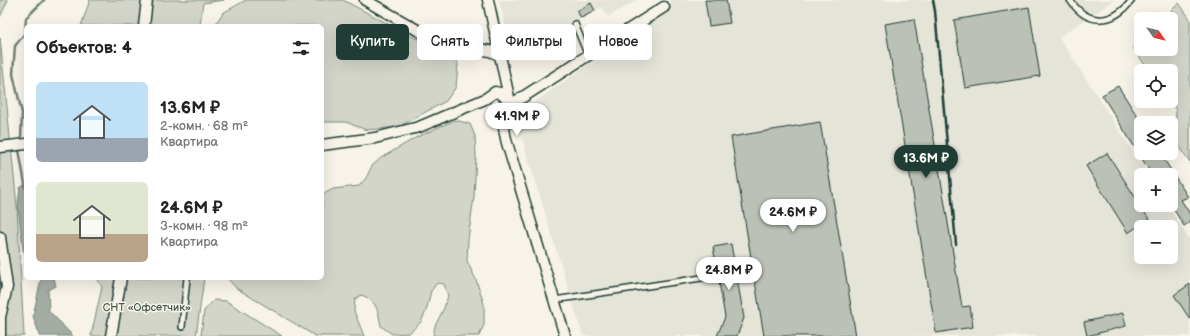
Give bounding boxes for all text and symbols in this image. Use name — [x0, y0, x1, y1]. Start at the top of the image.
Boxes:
north arrow — [1134, 12, 1178, 56]
map controls — [1134, 12, 1178, 264]
chip: Купить — [336, 24, 409, 60]
chip: Снять — [417, 24, 483, 60]
chip: Фильтры — [491, 24, 576, 60]
chip: Новое — [584, 24, 652, 60]
icon: filters — [290, 37, 312, 59]
text: Объектов: 4 — [36, 38, 132, 58]
button: locate — [1134, 64, 1178, 108]
icon: home — [68, 98, 116, 146]
text: 13.6M ₽ — [160, 98, 220, 118]
pin: 41.9M ₽ — [480, 103, 554, 137]
text: 41.9M ₽ — [494, 108, 540, 124]
button: layers — [1134, 116, 1178, 160]
text: 2-комн. · 68 m² — [160, 118, 248, 134]
text: Квартира — [160, 134, 218, 150]
pin: 13.6M ₽ — [889, 145, 963, 179]
text: 13.6M ₽ — [903, 150, 949, 166]
button: + — [1134, 168, 1178, 212]
icon: home — [68, 198, 116, 246]
text: 24.6M ₽ — [160, 198, 223, 218]
pin: 24.6M ₽ — [756, 199, 830, 233]
text: 24.6M ₽ — [769, 204, 817, 220]
text: 3-комн. · 98 m² — [160, 218, 248, 234]
button: − — [1134, 220, 1178, 264]
text: Квартира — [160, 234, 218, 250]
pin: 24.8M ₽ — [692, 257, 766, 291]
text: 24.8M ₽ — [705, 262, 753, 278]
park label: СНТ «Офсетчик» — [103, 301, 191, 314]

